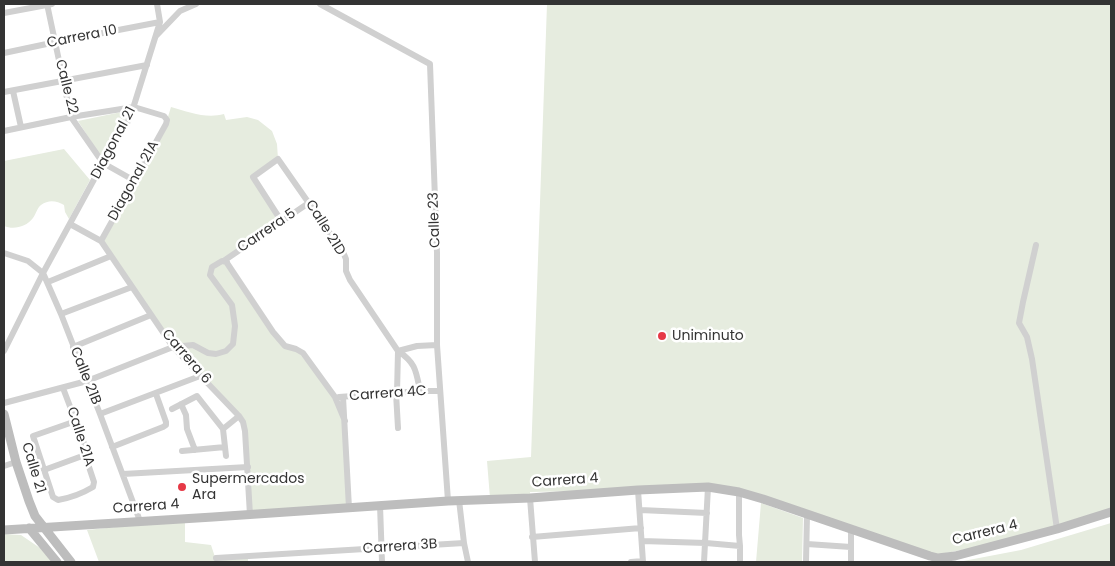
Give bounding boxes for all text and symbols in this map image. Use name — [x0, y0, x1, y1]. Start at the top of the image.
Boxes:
street label: Carrera 10 — [46, 22, 118, 52]
street label: Calle 22 — [51, 58, 81, 116]
street label: Diagonal 21 — [88, 104, 140, 182]
street label: Diagonal 21A — [105, 138, 163, 224]
street label: Calle 23 — [426, 192, 444, 248]
street label: Calle 21D — [301, 197, 349, 259]
street label: Carrera 5 — [235, 205, 299, 257]
street label: Carrera 6 — [158, 326, 214, 388]
place label: Uniminuto — [672, 328, 744, 344]
marker: Uniminuto — [656, 330, 668, 342]
street label: Calle 21B — [66, 345, 104, 407]
street label: Carrera 4C — [349, 383, 427, 405]
street label: Calle 21A — [63, 405, 97, 469]
street label: Calle 21 — [17, 441, 49, 495]
street label: Carrera 4 — [531, 470, 599, 492]
place label: Supermercados Ara — [192, 471, 305, 504]
marker: Supermercados Ara — [176, 481, 188, 493]
street label: Carrera 4 — [112, 496, 180, 518]
street label: Carrera 4 — [951, 517, 1019, 549]
street label: Carrera 3B — [362, 536, 438, 558]

